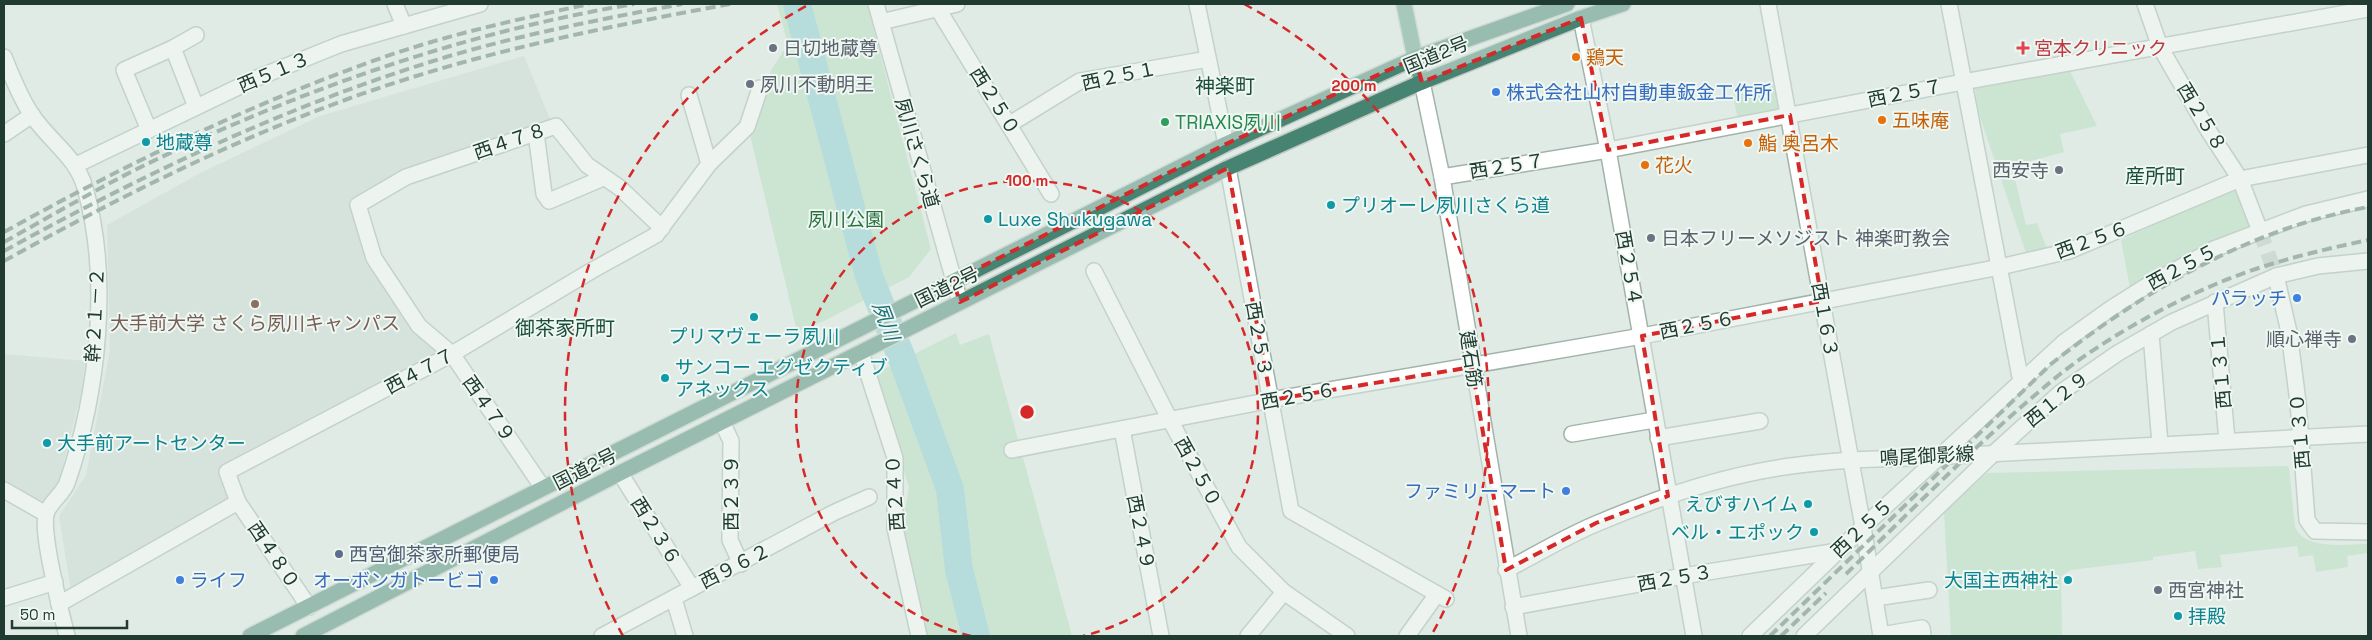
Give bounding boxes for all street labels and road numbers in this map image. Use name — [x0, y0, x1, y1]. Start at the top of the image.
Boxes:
street label: 国道2号 — [1400, 31, 1472, 79]
street label: 西５１３ — [234, 46, 314, 98]
street label: 西２５１ — [1079, 56, 1159, 96]
street label: 西２５０ — [964, 62, 1026, 140]
street label: 西２５７ — [1865, 73, 1945, 113]
street label: 西２５８ — [2172, 78, 2232, 156]
street label: 夙川さくら道 — [889, 95, 945, 211]
street label: 西４７８ — [470, 117, 550, 165]
street label: 西２５７ — [1468, 148, 1546, 184]
street label: 西２５６ — [2052, 215, 2132, 265]
street label: 西２５４ — [1610, 228, 1648, 308]
street label: 西２５５ — [2143, 238, 2221, 296]
street label: 国道2号 — [911, 261, 983, 313]
street label: 幹２１－２ — [80, 267, 110, 363]
street label: 西１６３ — [1806, 280, 1844, 360]
street label: 西２５３ — [1240, 299, 1278, 379]
street label: 西２５６ — [1657, 305, 1737, 345]
street label: 建石筋 — [1454, 329, 1488, 389]
street label: 西１３１ — [2205, 332, 2237, 410]
street label: 西４７７ — [381, 342, 459, 400]
street label: 西１２９ — [2020, 365, 2094, 433]
street label: 西４７９ — [457, 371, 521, 447]
street label: 西２５６ — [1258, 377, 1338, 415]
street label: 西１３０ — [2284, 392, 2316, 470]
street label: 西２５０ — [1169, 433, 1227, 511]
street label: 鳴尾御影線 — [1879, 441, 1975, 471]
street label: 国道2号 — [549, 442, 621, 496]
street label: 西２４０ — [880, 454, 910, 532]
street label: 西２３９ — [719, 455, 744, 531]
street label: 西２３６ — [625, 492, 687, 570]
street label: 西２４９ — [1121, 492, 1161, 572]
street label: 西２５５ — [1826, 493, 1898, 563]
street label: 西４８０ — [242, 517, 306, 593]
street label: 西９６２ — [695, 538, 775, 594]
street label: 西２５３ — [1635, 559, 1715, 597]

